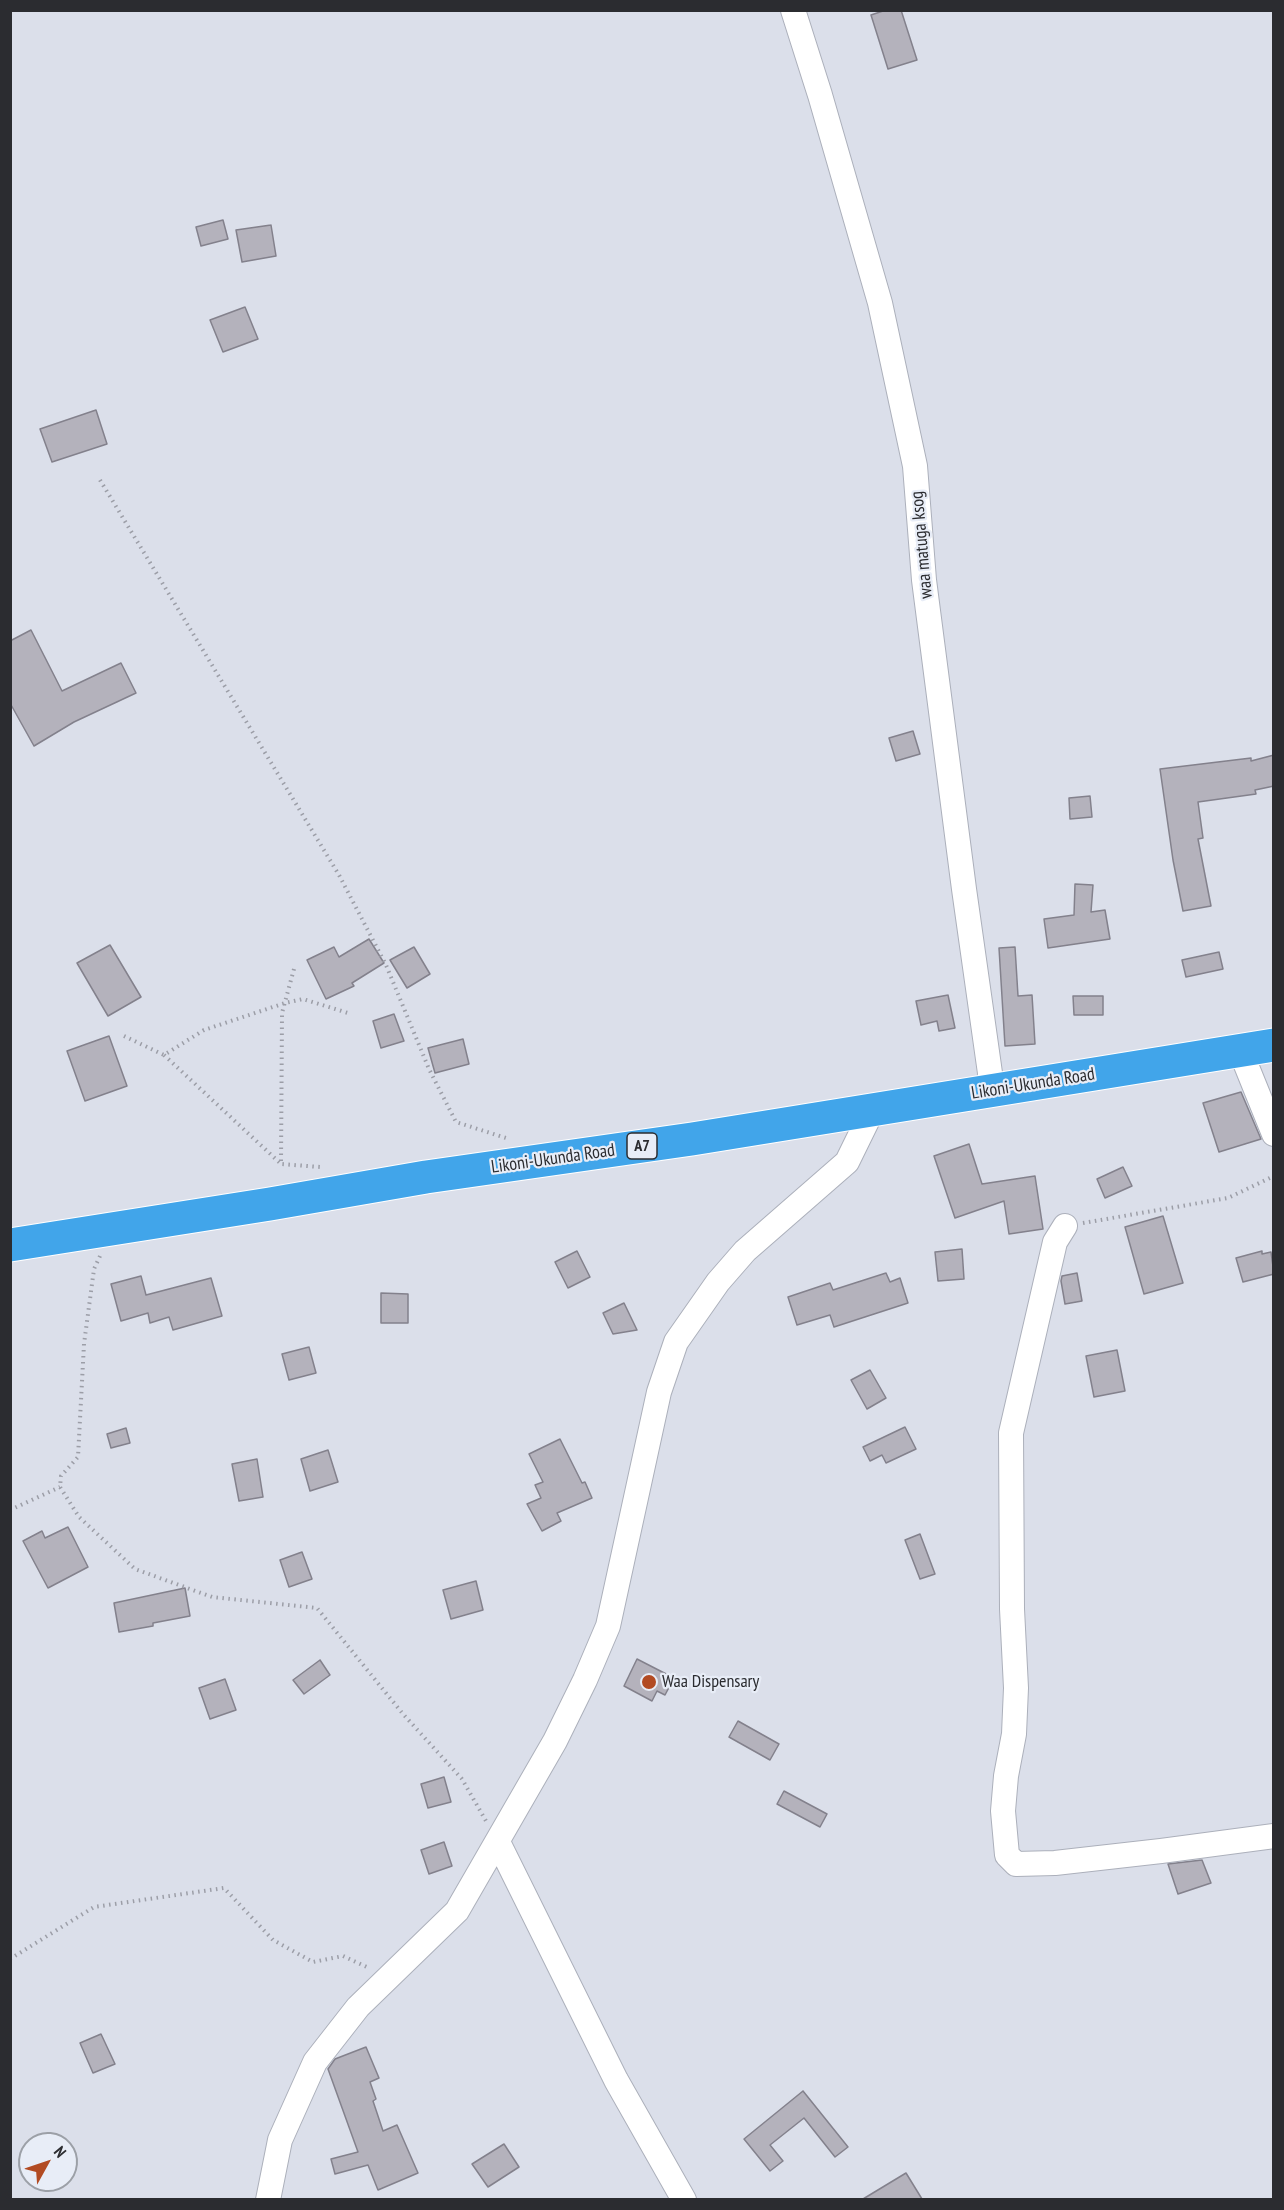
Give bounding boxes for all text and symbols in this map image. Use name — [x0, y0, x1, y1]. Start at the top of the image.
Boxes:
street label: waa matuga ksog — [907, 490, 937, 600]
street label: Likoni-Ukunda Road — [970, 1064, 1096, 1104]
road number: A7 — [627, 1133, 657, 1159]
street label: Likoni-Ukunda Road — [490, 1140, 616, 1178]
place label: Waa Dispensary — [662, 1671, 759, 1693]
marker: Waa Dispensary — [640, 1673, 658, 1691]
north arrow — [18, 2132, 78, 2192]
text: N — [50, 2142, 71, 2161]

